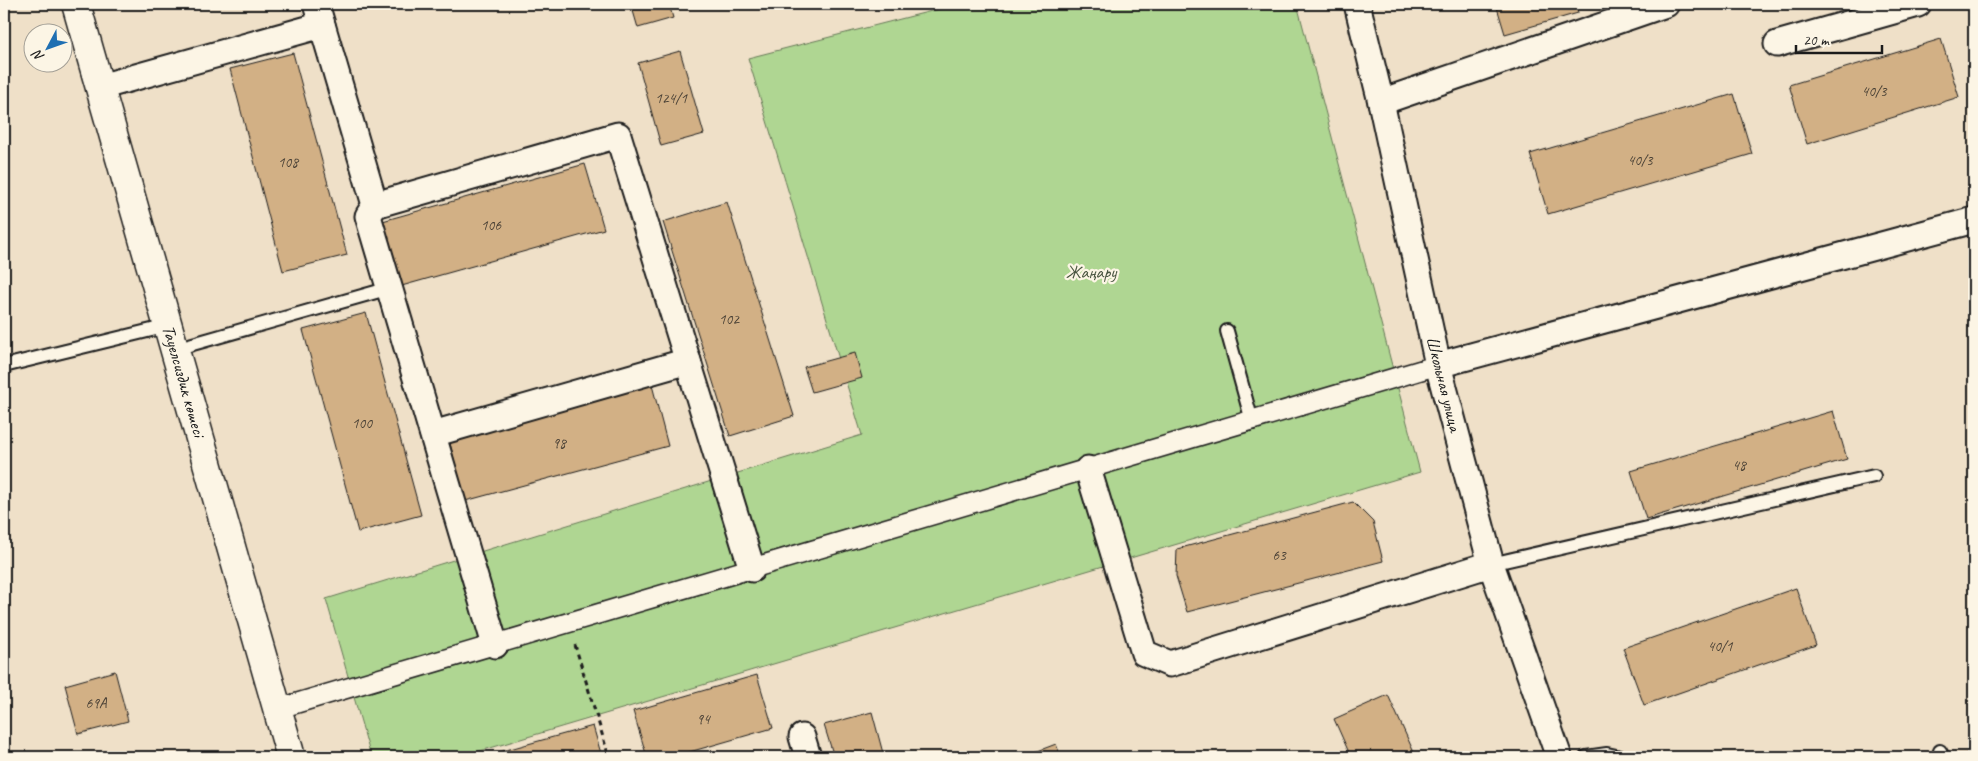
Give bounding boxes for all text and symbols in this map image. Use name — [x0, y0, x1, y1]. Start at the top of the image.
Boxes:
north arrow — [22, 22, 72, 72]
scale bar — [1796, 22, 1882, 54]
text: 20 m — [1803, 31, 1830, 50]
text: N — [28, 46, 48, 65]
house number: 40/3 — [1861, 82, 1888, 101]
house number: 124/1 — [655, 89, 688, 108]
house number: 40/3 — [1627, 151, 1654, 170]
house number: 108 — [278, 153, 299, 172]
house number: 106 — [481, 216, 502, 235]
park label: Жаңару — [1066, 261, 1118, 283]
house number: 102 — [719, 310, 740, 329]
street label: Тауелсиздик көшесі — [158, 323, 211, 442]
street label: Школьная улица — [1422, 334, 1467, 435]
house number: 100 — [352, 414, 373, 433]
house number: 98 — [552, 434, 567, 453]
house number: 48 — [1732, 456, 1747, 475]
house number: 63 — [1272, 546, 1287, 565]
house number: 40/1 — [1707, 637, 1734, 656]
house number: 69А — [85, 694, 108, 713]
house number: 94 — [696, 710, 711, 729]

